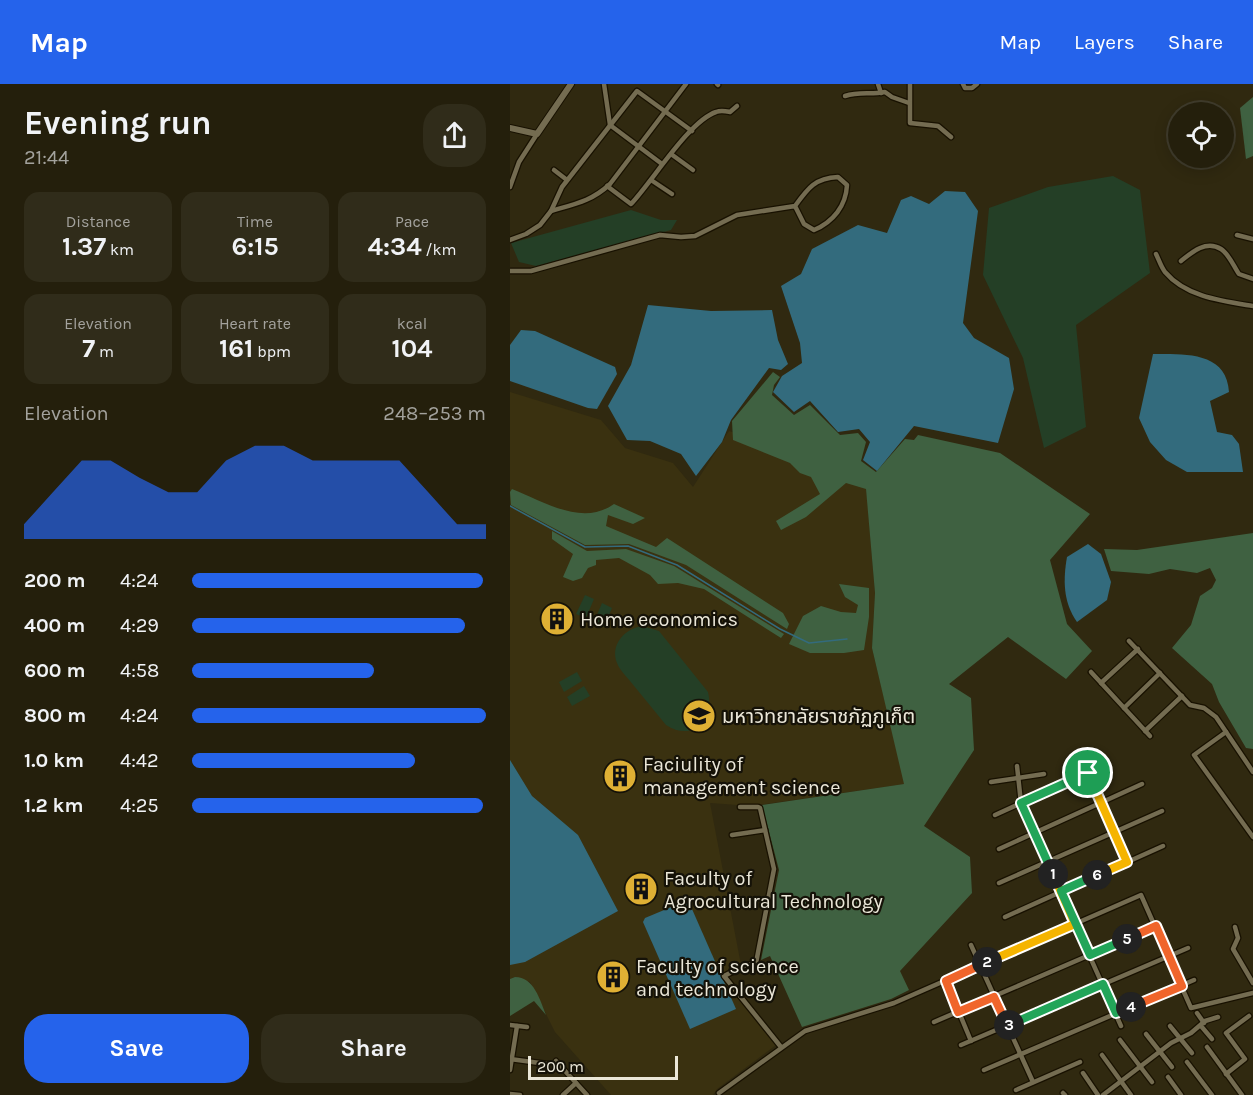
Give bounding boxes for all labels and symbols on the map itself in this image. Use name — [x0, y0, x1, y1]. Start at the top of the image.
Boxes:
building icon: Home economics — [539, 601, 575, 637]
place label: Home economics — [580, 608, 738, 631]
school or university icon: มหาวิทยาลัยราชภัฏภูเก็ต — [681, 698, 717, 734]
place label: มหาวิทยาลัยราชภัฏภูเก็ต — [722, 705, 915, 729]
pin — [1062, 747, 1113, 798]
place label: Faciulity of management science — [643, 753, 840, 799]
building icon: Faciulity of management science — [602, 758, 638, 794]
pin: 1 — [1038, 859, 1068, 889]
pin: 6 — [1082, 860, 1112, 890]
place label: Faculty of Agrocultural Technology — [664, 867, 883, 913]
building icon: Faculty of Agrocultural Technology — [623, 871, 659, 907]
pin: 5 — [1112, 924, 1142, 954]
pin: 2 — [972, 947, 1002, 977]
place label: Faculty of science and technology — [636, 955, 799, 1001]
building icon: Faculty of science and technology — [595, 959, 631, 995]
pin: 4 — [1116, 992, 1146, 1022]
pin: 3 — [994, 1010, 1024, 1040]
scale bar — [528, 1053, 678, 1080]

